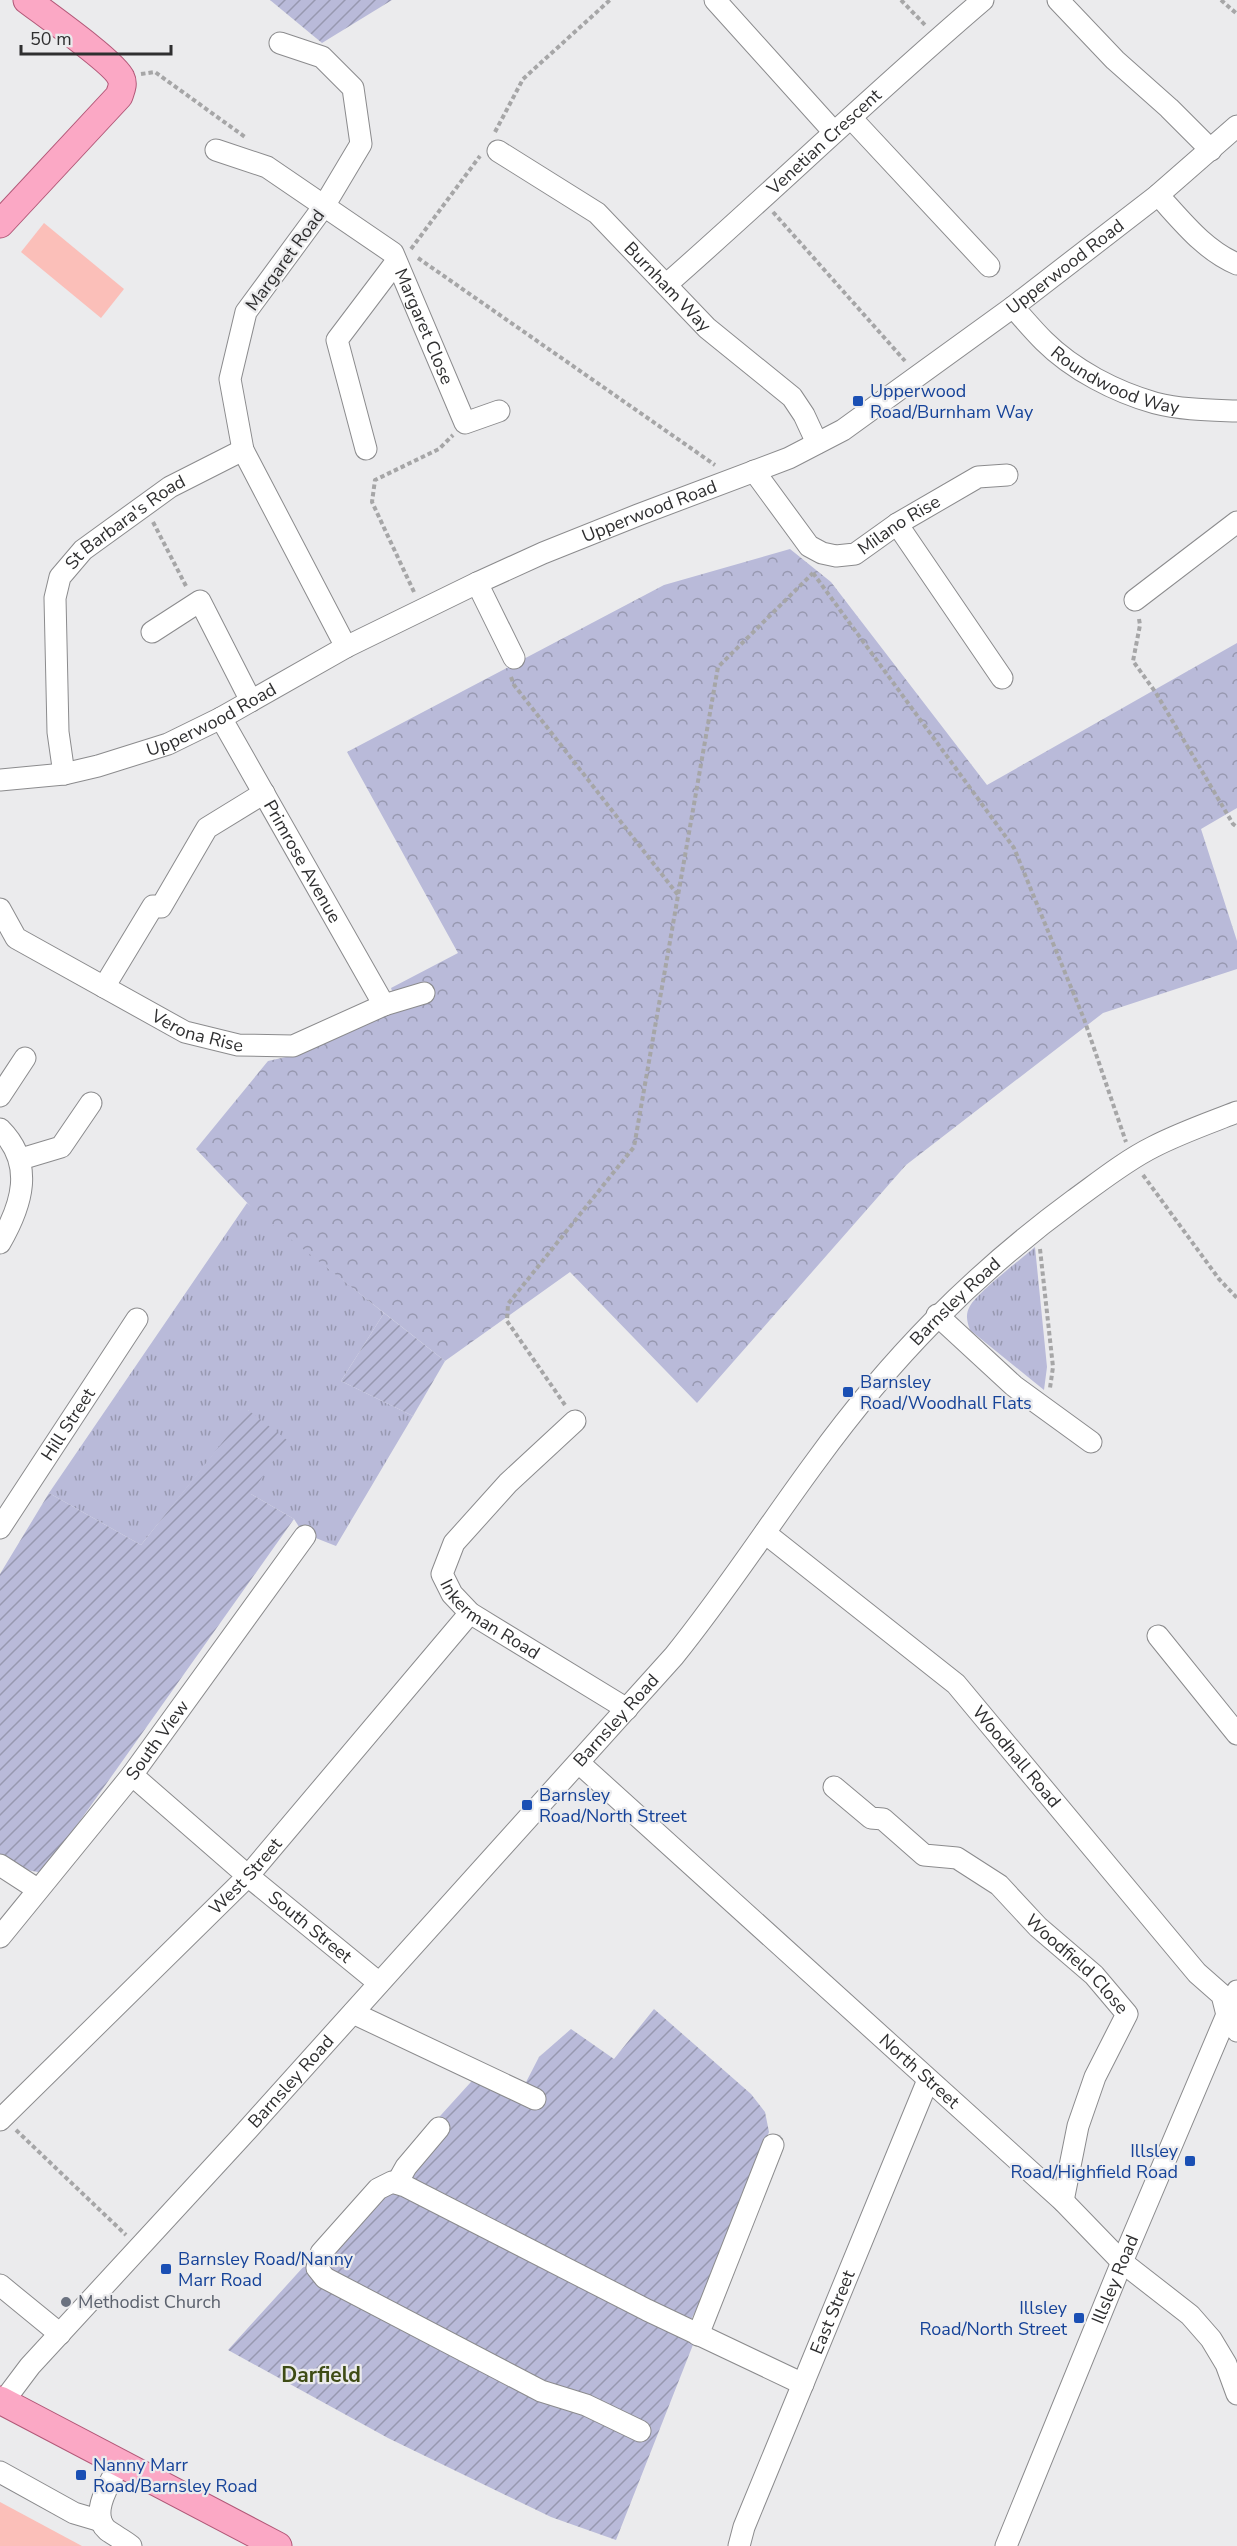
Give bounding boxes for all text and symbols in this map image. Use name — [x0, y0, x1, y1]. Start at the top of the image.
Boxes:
scale bar — [21, 18, 171, 56]
text: 50 m — [30, 27, 72, 51]
street label: Venetian Crescent — [761, 83, 887, 201]
street label: Margaret Road — [240, 204, 330, 316]
street label: Upperwood Road — [1001, 214, 1129, 320]
street label: Burnham Way — [619, 237, 717, 338]
street label: Margaret Close — [389, 265, 459, 388]
street label: Roundwood Way — [1046, 340, 1182, 420]
place label: Upperwood Road/Burnham Way — [870, 379, 1034, 424]
marker: Upperwood Road/Burnham Way — [851, 394, 865, 408]
street label: St Barbara's Road — [59, 469, 189, 575]
street label: Upperwood Road — [578, 474, 720, 548]
street label: Milano Rise — [853, 489, 945, 560]
street label: Upperwood Road — [143, 677, 281, 762]
street label: Primrose Avenue — [258, 796, 347, 927]
street label: Verona Rise — [146, 1003, 243, 1057]
street label: Barnsley Road — [905, 1252, 1006, 1351]
place label: Barnsley Road/Woodhall Flats — [860, 1370, 1032, 1415]
street label: Hill Street — [35, 1383, 101, 1465]
marker: Barnsley Road/Woodhall Flats — [841, 1385, 855, 1399]
street label: Inkerman Road — [434, 1575, 544, 1665]
street label: Barnsley Road — [568, 1669, 664, 1772]
street label: South View — [120, 1695, 194, 1785]
street label: Woodhall Road — [967, 1700, 1066, 1813]
place label: Barnsley Road/North Street — [539, 1783, 687, 1828]
marker: Barnsley Road/North Street — [520, 1798, 534, 1812]
street label: West Street — [204, 1832, 288, 1920]
street label: South Street — [263, 1885, 358, 1969]
street label: Woodfield Close — [1020, 1909, 1134, 2019]
street label: North Street — [874, 2028, 965, 2114]
street label: Barnsley Road — [243, 2030, 339, 2133]
place label: Illsley Road/Highfield Road — [1011, 2139, 1179, 2184]
marker: Illsley Road/Highfield Road — [1183, 2154, 1197, 2168]
street label: Illsley Road — [1086, 2231, 1144, 2328]
place label: Barnsley Road/Nanny Marr Road — [178, 2247, 354, 2292]
marker: Barnsley Road/Nanny Marr Road — [159, 2262, 173, 2276]
street label: East Street — [804, 2266, 861, 2358]
place label: Methodist Church — [78, 2290, 221, 2314]
marker: Methodist Church — [59, 2295, 73, 2309]
place label: Illsley Road/North Street — [920, 2296, 1068, 2341]
marker: Illsley Road/North Street — [1072, 2311, 1086, 2325]
district label: Darfield — [281, 2361, 361, 2389]
place label: Nanny Marr Road/Barnsley Road — [93, 2453, 257, 2498]
marker: Nanny Marr Road/Barnsley Road — [74, 2468, 88, 2482]

